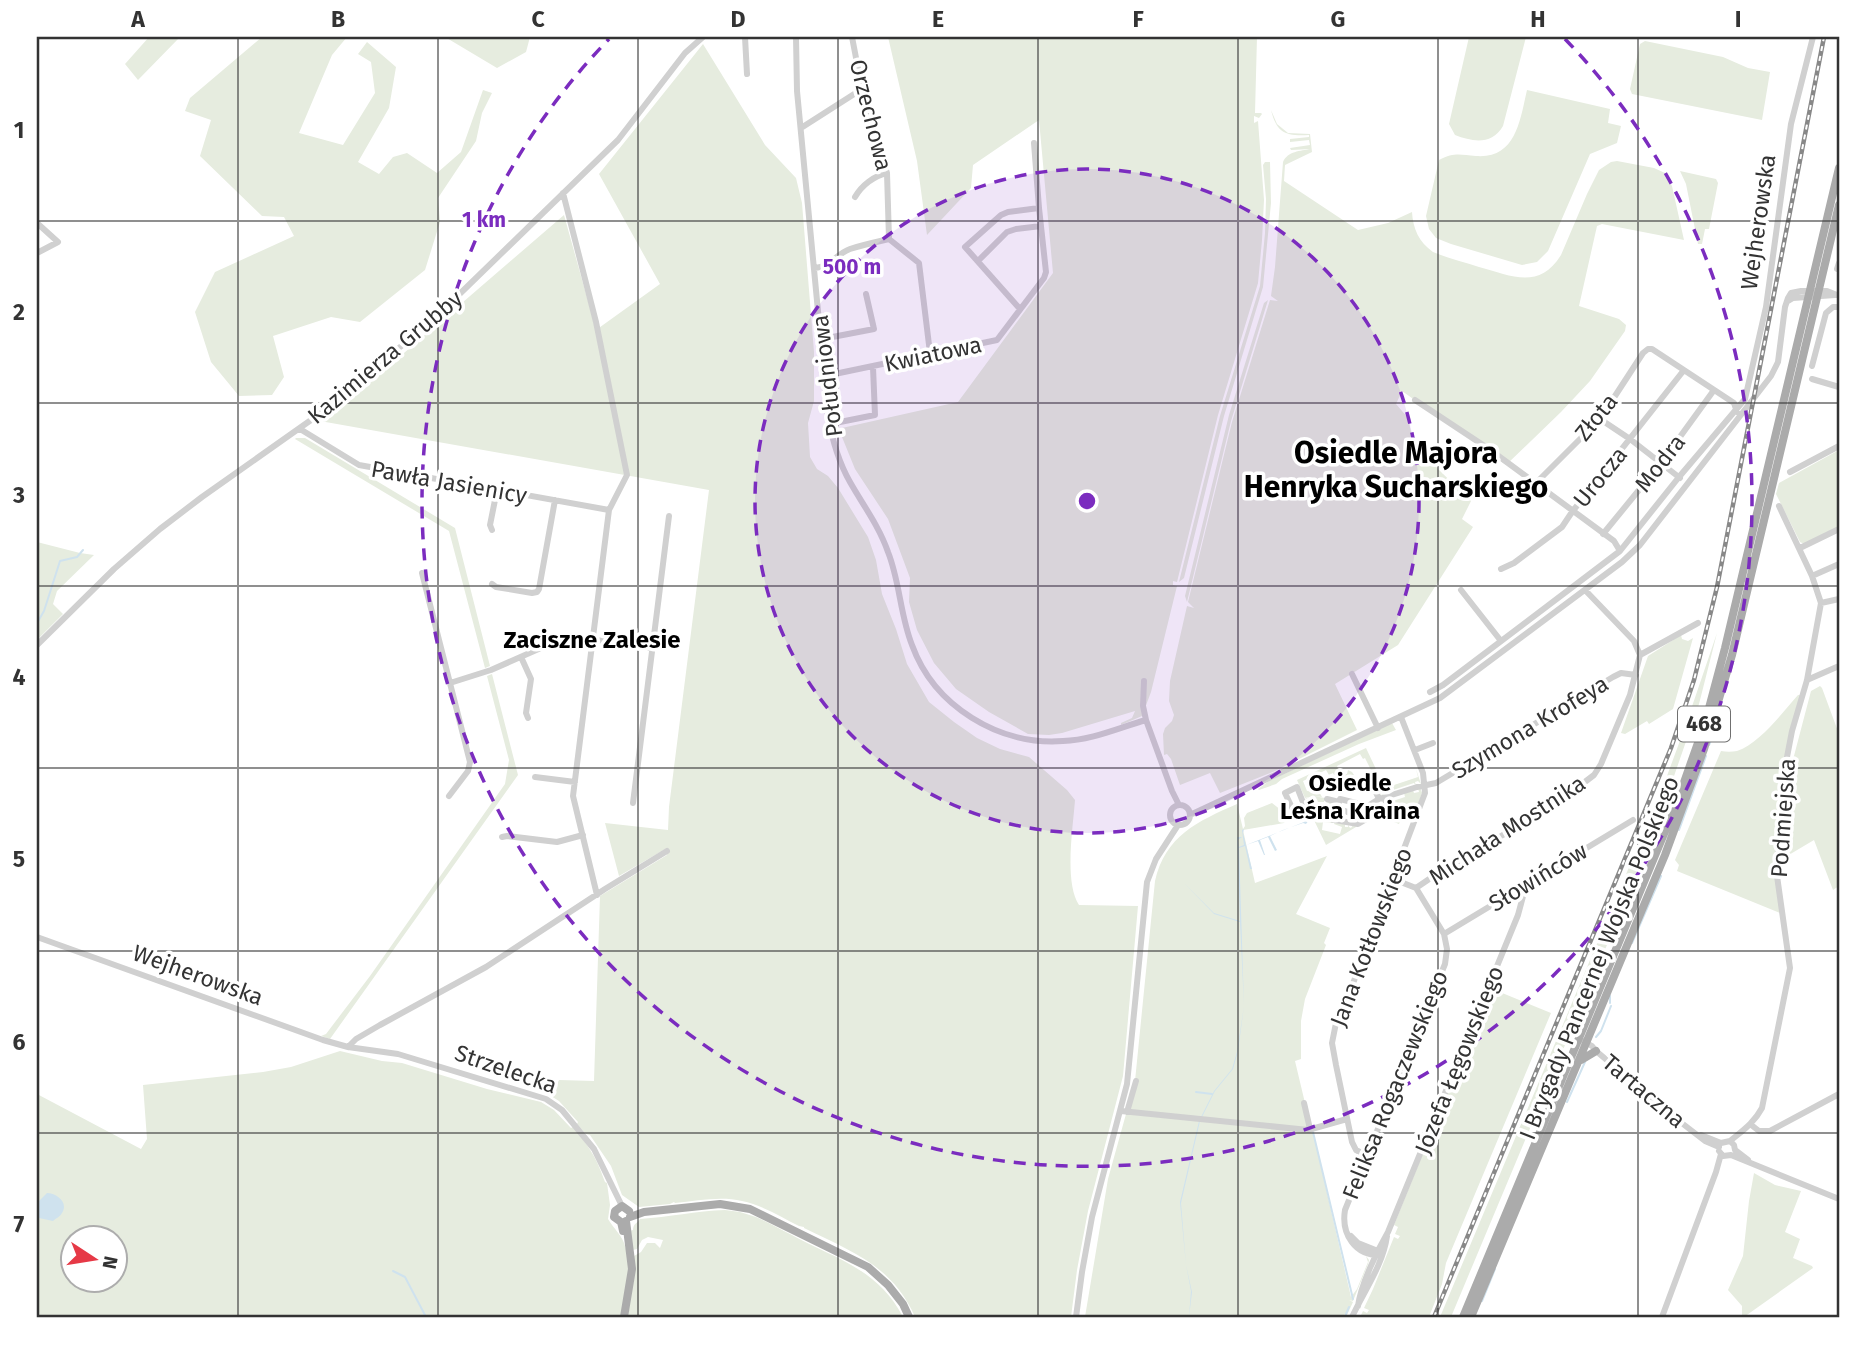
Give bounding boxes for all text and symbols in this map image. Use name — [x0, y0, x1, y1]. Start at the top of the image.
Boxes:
text: A — [130, 5, 145, 33]
text: B — [331, 5, 345, 33]
text: C — [531, 5, 545, 33]
text: D — [731, 5, 746, 33]
text: E — [932, 5, 944, 33]
text: F — [1132, 5, 1144, 33]
text: G — [1331, 5, 1345, 33]
text: H — [1530, 5, 1546, 33]
text: I — [1735, 5, 1741, 33]
street label: Orzechowa — [844, 56, 898, 174]
text: 1 — [14, 116, 24, 144]
street label: Wejherowska — [1735, 152, 1781, 292]
text: 1 km — [462, 207, 506, 233]
text: 500 m — [823, 254, 881, 280]
street label: Kazimierza Grubby — [302, 284, 469, 430]
text: 2 — [13, 298, 25, 326]
street label: Południowa — [806, 313, 848, 439]
street label: Kwiatowa — [882, 330, 984, 378]
street label: Złota — [1569, 388, 1623, 446]
street label: Modra — [1629, 429, 1691, 497]
district label: Osiedle Majora Henryka Sucharskiego — [1244, 435, 1548, 505]
street label: Urocza — [1567, 441, 1633, 513]
street label: Pawła Jasienicy — [369, 455, 530, 510]
text: 3 — [12, 481, 25, 509]
centre of rings — [1075, 489, 1099, 513]
district label: Zaciszne Zalesie — [503, 626, 681, 654]
text: 4 — [13, 663, 26, 691]
street label: Szymona Krofeya — [1447, 669, 1613, 785]
road number: 468 — [1678, 706, 1730, 742]
street label: Podmiejska — [1765, 757, 1801, 879]
district label: Osiedle Leśna Kraina — [1280, 769, 1420, 825]
street label: Michała Mostnika — [1423, 769, 1591, 891]
street label: I Brygady Pancernej Wojska Polskiego — [1513, 772, 1685, 1144]
street label: Słowińców — [1484, 836, 1593, 917]
street label: Jana Kotłowskiego — [1324, 844, 1418, 1030]
text: 5 — [13, 845, 25, 873]
street label: Wejherowska — [129, 938, 267, 1012]
street label: Józefa Łęgowskiego — [1408, 962, 1510, 1158]
street label: Feliksa Rogaczewskiego — [1336, 966, 1454, 1204]
text: 6 — [13, 1028, 26, 1056]
street label: Strzelecka — [451, 1039, 561, 1099]
street label: Tartaczna — [1597, 1048, 1691, 1134]
text: 7 — [14, 1210, 25, 1238]
north arrow — [60, 1224, 130, 1294]
text: N — [98, 1254, 123, 1271]

